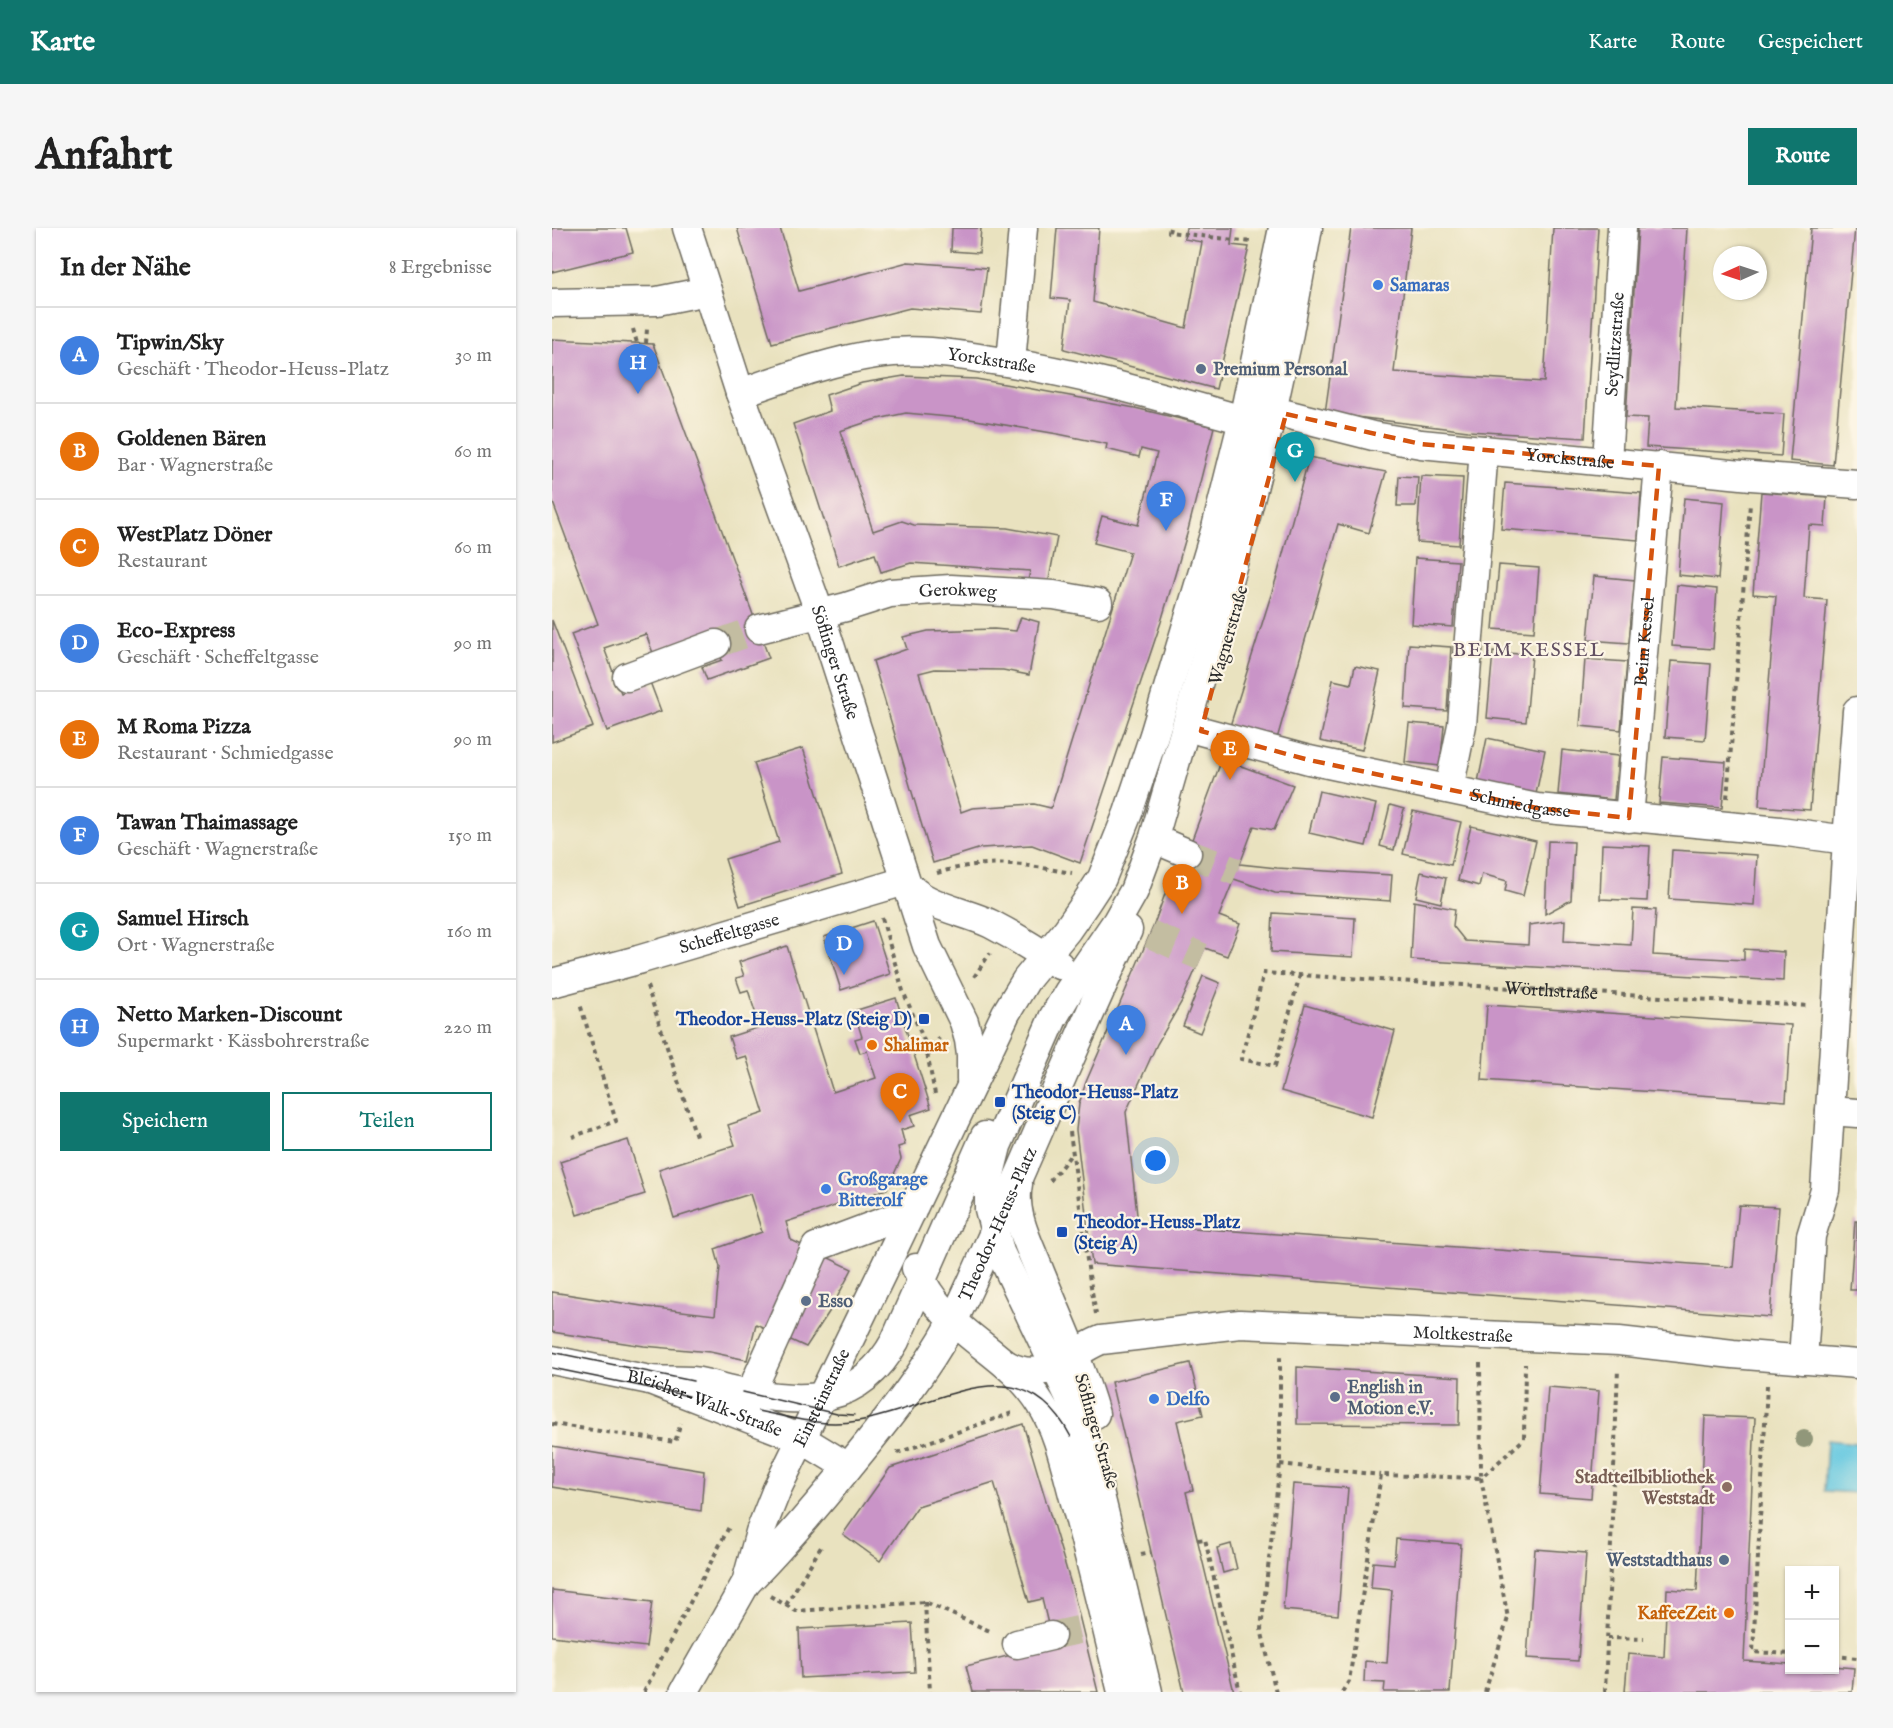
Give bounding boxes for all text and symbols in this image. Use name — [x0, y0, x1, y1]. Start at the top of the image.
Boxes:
text: Karte — [30, 25, 95, 60]
text: Karte — [1588, 29, 1637, 56]
text: Route — [1670, 29, 1725, 56]
text: Gespeichert — [1758, 29, 1863, 56]
button: Route — [1748, 128, 1857, 185]
text: Anfahrt — [36, 130, 172, 183]
north arrow — [1713, 246, 1767, 300]
text: In der Nähe — [60, 251, 191, 284]
text: 8 Ergebnisse — [389, 255, 492, 280]
place label: Samaras — [1390, 275, 1450, 298]
marker: Samaras — [1371, 278, 1385, 292]
street label: Seydlitzstraße — [1601, 292, 1631, 397]
text: Tipwin/Sky — [117, 329, 224, 357]
text: A — [73, 343, 86, 368]
text: 30 m — [455, 343, 492, 368]
pin: H — [618, 344, 658, 394]
street label: Yorckstraße — [946, 344, 1038, 380]
text: Geschäft · Theodor-Heuss-Platz — [117, 357, 389, 382]
place label: Premium Personal — [1213, 359, 1348, 382]
marker: Premium Personal — [1194, 362, 1208, 376]
text: Goldenen Bären — [117, 425, 266, 453]
pin: G — [1276, 432, 1314, 482]
text: B — [73, 439, 86, 464]
text: 60 m — [454, 439, 492, 464]
street label: Yorckstraße — [1524, 444, 1615, 476]
text: Bar · Wagnerstraße — [117, 453, 273, 478]
pin: F — [1146, 482, 1186, 531]
text: WestPlatz Döner — [117, 521, 272, 549]
text: C — [72, 535, 87, 560]
text: 60 m — [454, 535, 492, 560]
text: Restaurant — [117, 549, 208, 574]
street label: Gerokweg — [918, 579, 998, 605]
street label: Wagnerstraße — [1204, 583, 1255, 688]
street label: Beim Kessel — [1630, 596, 1661, 688]
street label: Söflinger Straße — [805, 602, 863, 723]
text: Eco-Express — [117, 617, 235, 645]
text: D — [71, 631, 88, 656]
text: 90 m — [454, 631, 492, 656]
district label: BEIM KESSEL — [1453, 638, 1605, 663]
text: Geschäft · Scheffeltgasse — [117, 645, 319, 670]
text: M Roma Pizza — [117, 713, 251, 741]
text: E — [73, 727, 86, 752]
text: 90 m — [454, 727, 492, 752]
pin: E — [1210, 730, 1250, 780]
text: Restaurant · Schmiedgasse — [117, 741, 334, 766]
street label: Schmiedgasse — [1468, 784, 1572, 824]
text: Tawan Thaimassage — [117, 809, 298, 837]
text: F — [73, 823, 86, 848]
text: 150 m — [448, 823, 492, 848]
text: Geschäft · Wagnerstraße — [117, 837, 318, 862]
pin: B — [1162, 864, 1202, 914]
text: Samuel Hirsch — [117, 905, 249, 933]
street label: Scheffeltgasse — [677, 909, 782, 960]
text: G — [72, 919, 87, 944]
text: 160 m — [446, 919, 492, 944]
pin: D — [824, 926, 864, 975]
text: Ort · Wagnerstraße — [117, 933, 275, 958]
street label: Wörthstraße — [1504, 978, 1599, 1006]
text: Netto Marken-Discount — [117, 1001, 342, 1029]
pin: A — [1106, 1006, 1146, 1055]
place label: Theodor-Heuss-Platz (Steig D) — [675, 1009, 912, 1032]
marker: Theodor-Heuss-Platz (Steig D) — [917, 1012, 931, 1026]
text: H — [71, 1015, 88, 1040]
text: 220 m — [444, 1015, 492, 1040]
text: Supermarkt · Kässbohrerstraße — [117, 1029, 370, 1054]
place label: Shalimar — [884, 1035, 949, 1058]
marker: Shalimar — [865, 1038, 879, 1052]
pin: C — [880, 1074, 920, 1123]
place label: Theodor-Heuss-Platz (Steig C) — [1011, 1082, 1179, 1126]
button: Speichern — [60, 1092, 270, 1151]
button: Teilen — [282, 1092, 492, 1151]
marker: Theodor-Heuss-Platz (Steig C) — [993, 1095, 1007, 1109]
street label: Theodor-Heuss-Platz — [955, 1144, 1043, 1306]
your location — [1141, 1146, 1170, 1175]
place label: Großgarage Bitterolf — [838, 1169, 929, 1213]
marker: Großgarage Bitterolf — [819, 1182, 833, 1196]
place label: Theodor-Heuss-Platz (Steig A) — [1073, 1212, 1241, 1256]
marker: Theodor-Heuss-Platz (Steig A) — [1055, 1225, 1069, 1239]
place label: Esso — [818, 1291, 853, 1314]
marker: Esso — [799, 1294, 813, 1308]
street label: Moltkestraße — [1413, 1322, 1513, 1349]
street label: Einsteinstraße — [789, 1345, 856, 1451]
street label: Bleicher-Walk-Straße — [625, 1366, 785, 1443]
street label: Söflinger Straße — [1068, 1371, 1123, 1492]
place label: English in Motion e.V. — [1347, 1377, 1433, 1421]
place label: Delfo — [1166, 1389, 1210, 1412]
marker: English in Motion e.V. — [1328, 1390, 1342, 1404]
marker: Delfo — [1147, 1392, 1161, 1406]
place label: Stadtteilbibliothek Weststadt — [1575, 1467, 1716, 1511]
marker: Stadtteilbibliothek Weststadt — [1720, 1480, 1734, 1494]
place label: Weststadthaus — [1605, 1550, 1713, 1573]
marker: Weststadthaus — [1717, 1553, 1731, 1567]
map controls — [1785, 1566, 1839, 1674]
button: + — [1785, 1566, 1839, 1620]
place label: KaffeeZeit — [1637, 1603, 1718, 1626]
marker: KaffeeZeit — [1722, 1606, 1736, 1620]
button: − — [1785, 1620, 1839, 1674]

